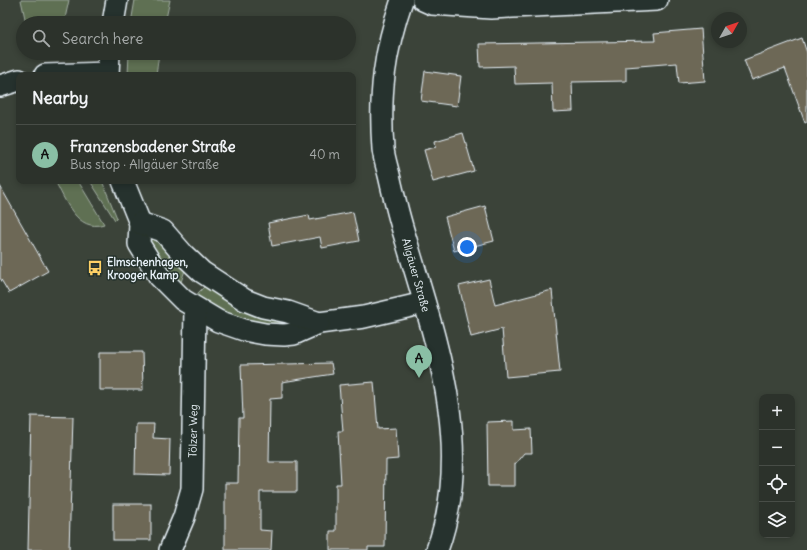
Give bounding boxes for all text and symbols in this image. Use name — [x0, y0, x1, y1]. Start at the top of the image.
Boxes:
north arrow — [711, 12, 747, 48]
search box — [16, 16, 356, 60]
icon: search — [30, 27, 52, 49]
text: Search here — [62, 29, 143, 48]
text: Nearby — [32, 87, 88, 109]
text: Franzensbadener Straße — [70, 137, 236, 156]
text: A — [41, 146, 49, 163]
text: 40 m — [309, 146, 340, 163]
text: Bus stop · Allgäuer Straße — [70, 156, 219, 173]
street label: Allgäuer Straße — [399, 237, 433, 313]
your location — [457, 237, 477, 257]
place label: Elmschenhagen, Krooger Kamp — [107, 255, 188, 283]
bus stop icon: Elmschenhagen, Krooger Kamp — [86, 259, 104, 277]
pin: A — [406, 345, 432, 378]
map controls — [759, 394, 795, 538]
button: + — [759, 394, 795, 430]
street label: Tölzer Weg — [186, 404, 200, 458]
button: − — [759, 430, 795, 466]
button: locate — [759, 466, 795, 502]
button: layers — [759, 502, 795, 538]

